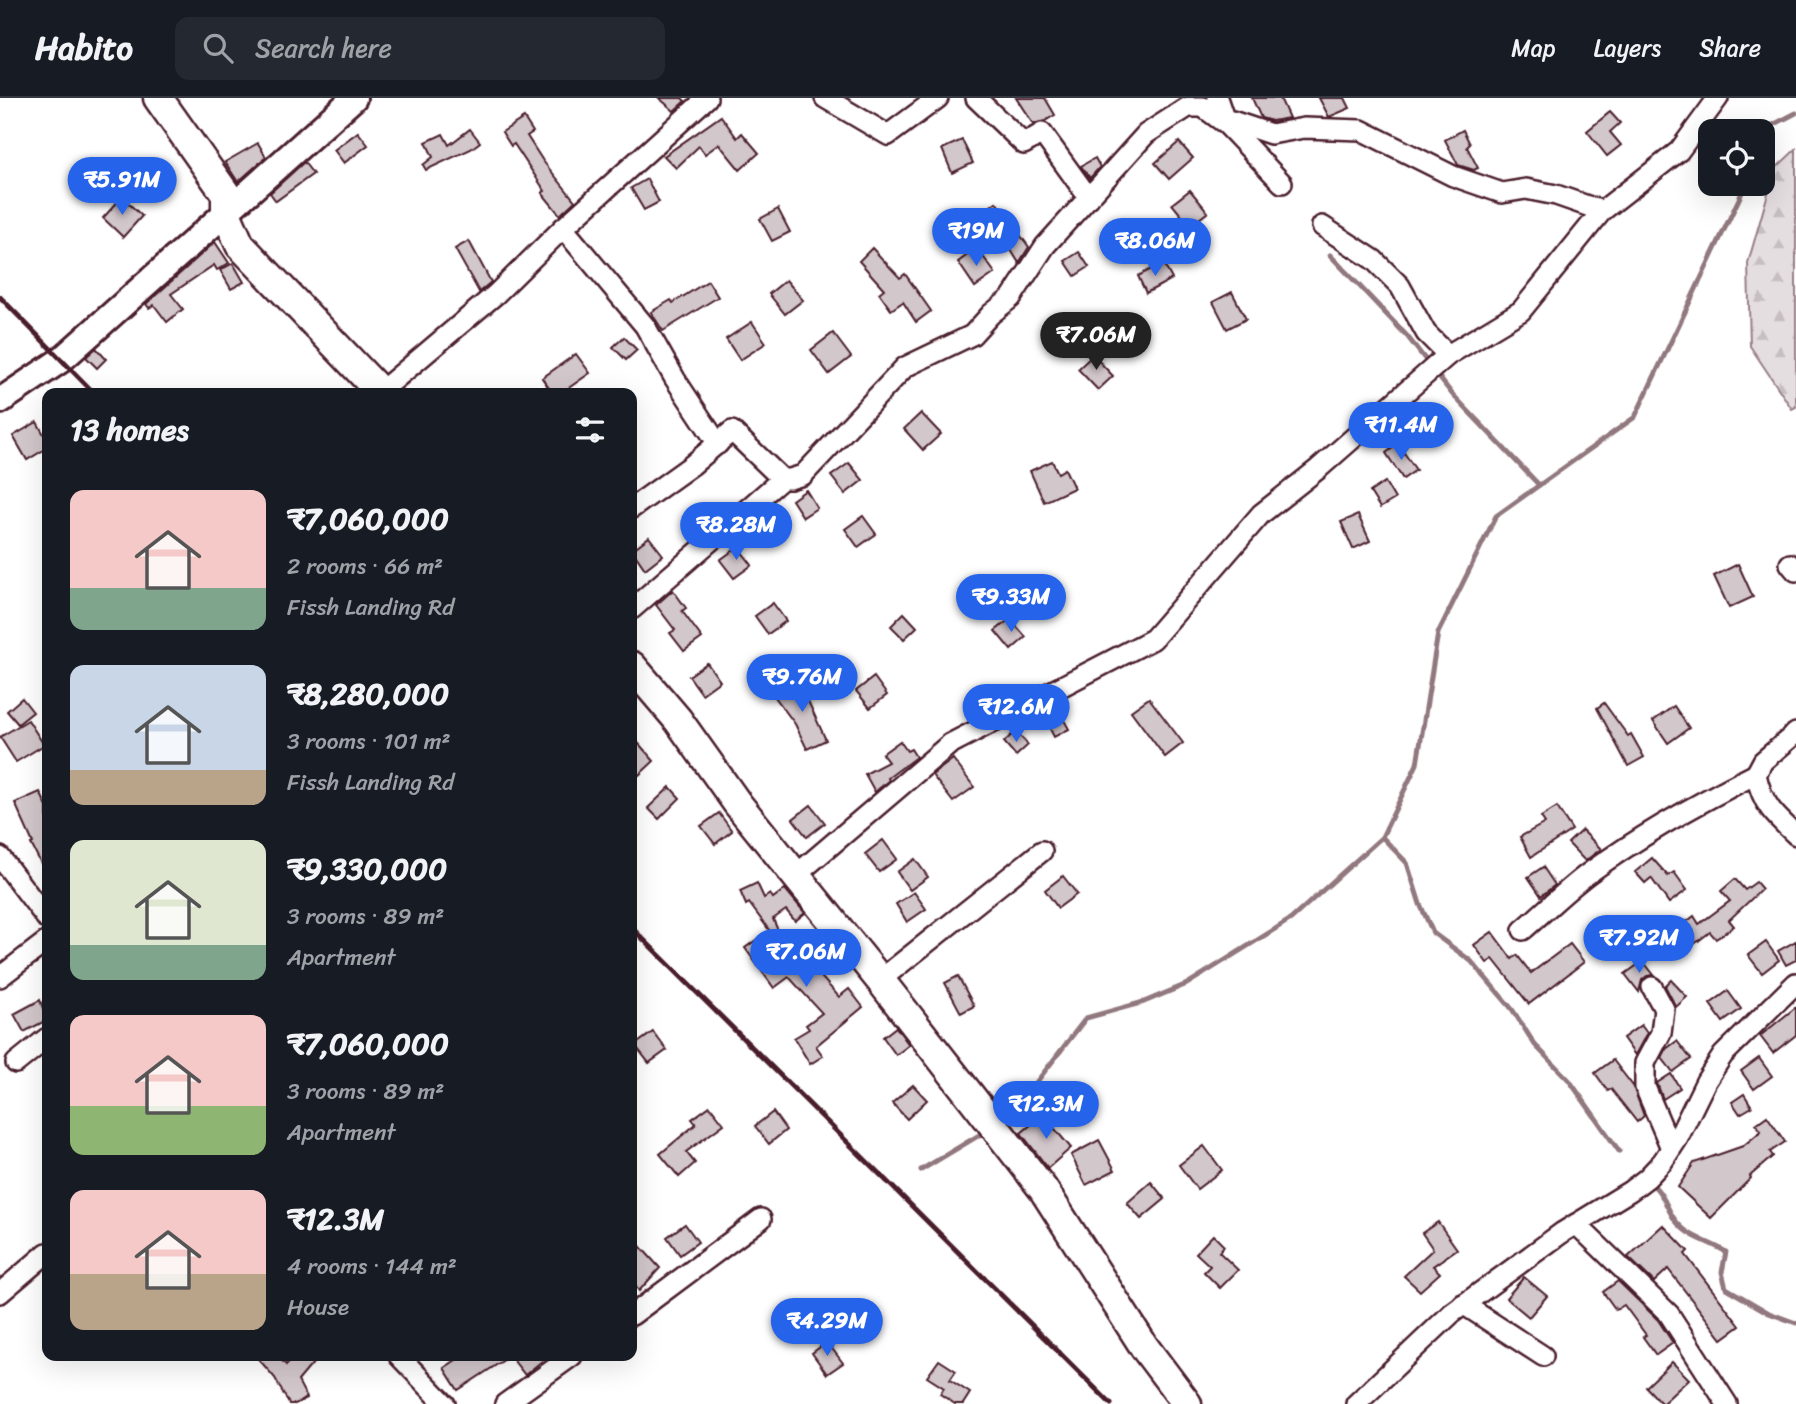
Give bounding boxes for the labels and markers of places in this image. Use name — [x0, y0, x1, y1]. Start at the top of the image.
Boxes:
pin: ₹5.91M — [65, 158, 179, 217]
pin: ₹19M — [935, 208, 1017, 268]
pin: ₹8.06M — [1098, 218, 1212, 278]
pin: ₹7.06M — [1039, 313, 1153, 372]
pin: ₹11.4M — [1344, 402, 1458, 462]
pin: ₹8.28M — [679, 503, 793, 562]
pin: ₹9.33M — [954, 574, 1068, 634]
pin: ₹9.76M — [745, 654, 859, 714]
pin: ₹12.6M — [959, 684, 1073, 744]
pin: ₹7.92M — [1582, 916, 1696, 975]
pin: ₹7.06M — [749, 930, 863, 989]
pin: ₹12.3M — [989, 1082, 1103, 1141]
pin: ₹4.29M — [770, 1298, 884, 1358]

